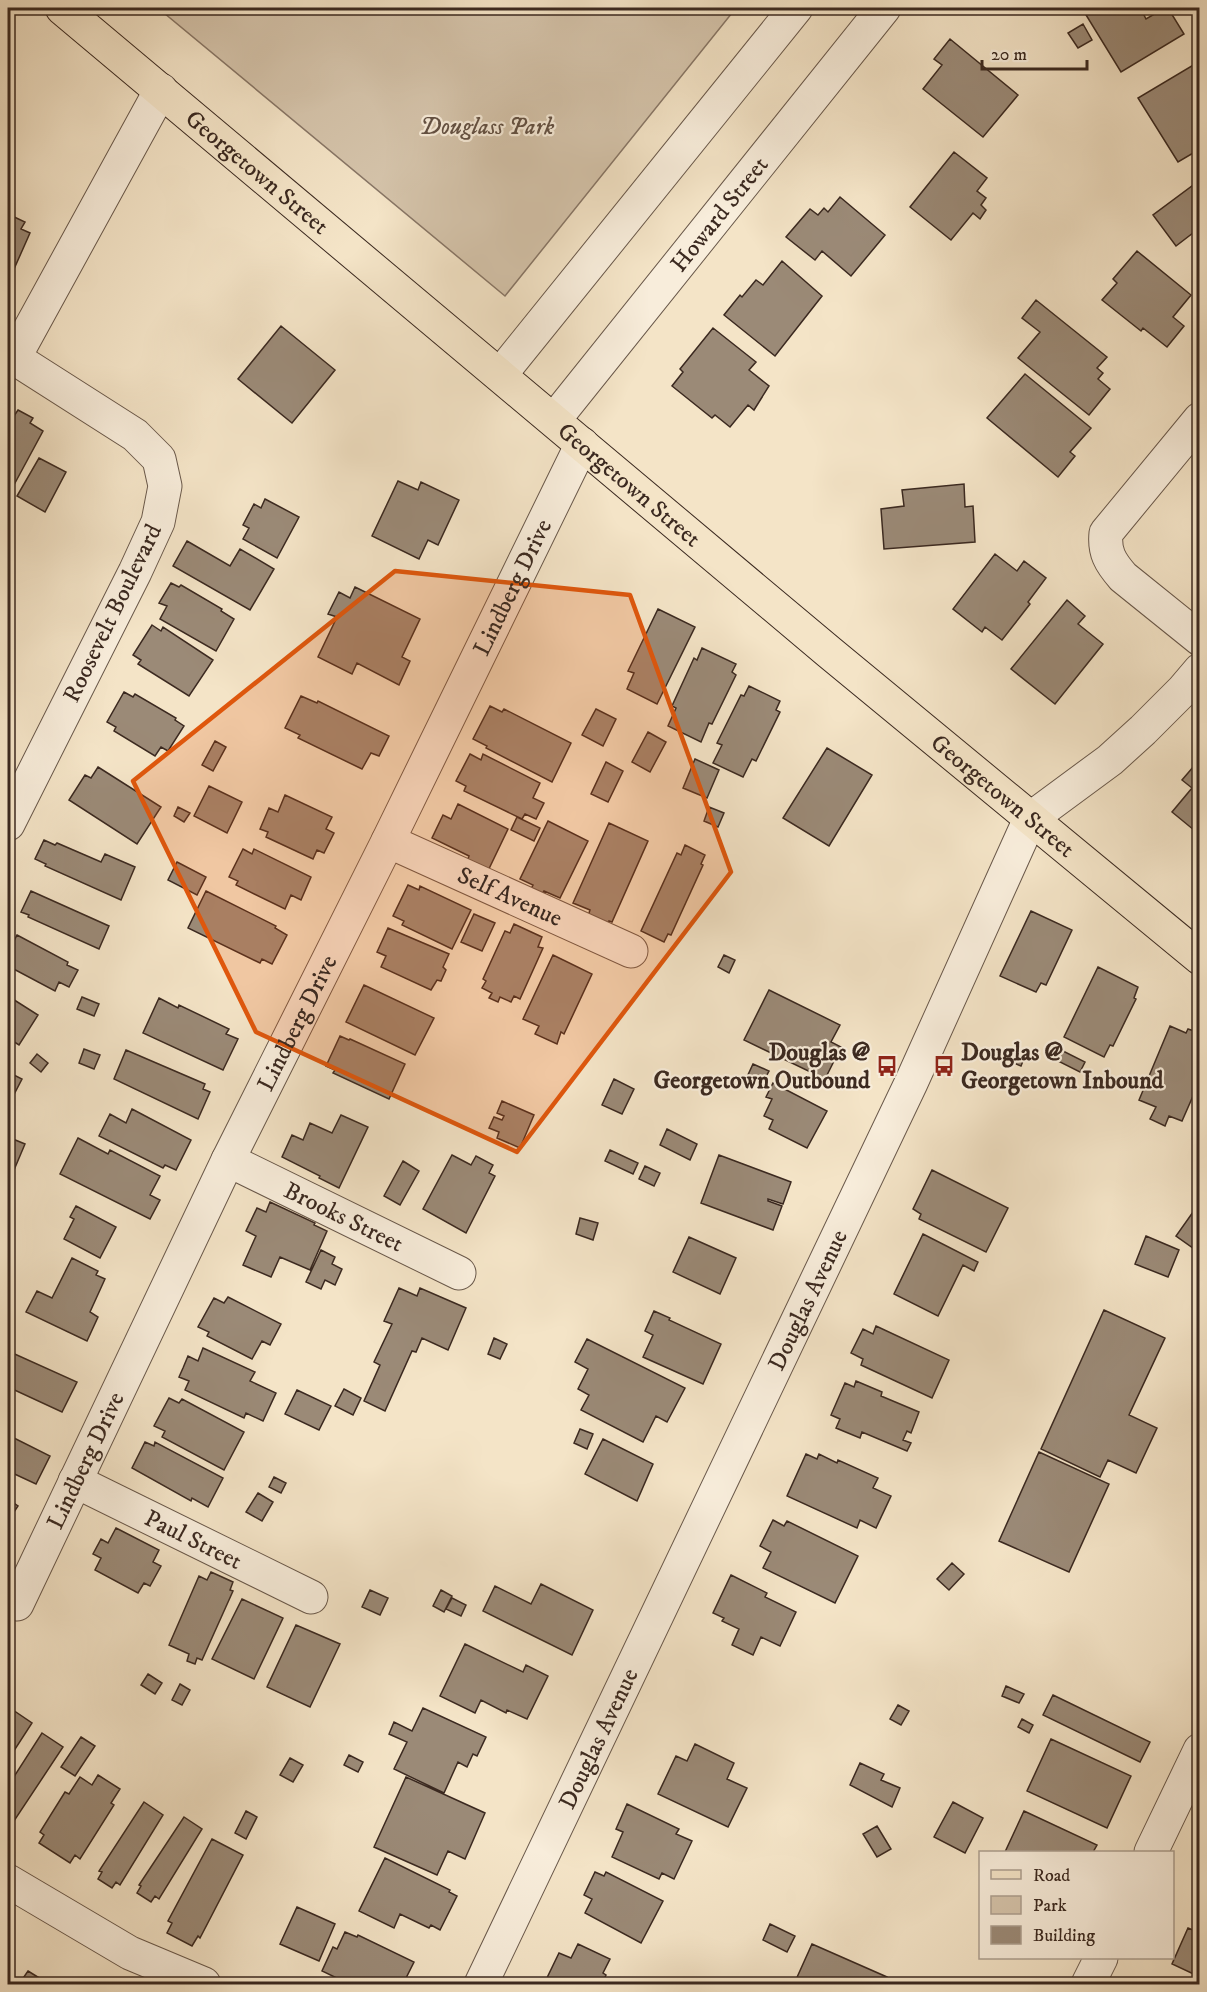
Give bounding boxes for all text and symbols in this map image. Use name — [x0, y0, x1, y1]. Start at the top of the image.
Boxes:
scale bar — [982, 33, 1087, 71]
text: 20 m — [991, 44, 1027, 66]
street label: Georgetown Street — [179, 104, 335, 242]
park label: Douglass Park — [420, 112, 554, 142]
street label: Howard Street — [664, 150, 775, 278]
street label: Georgetown Street — [551, 417, 707, 554]
street label: Lindberg Drive — [467, 514, 559, 661]
street label: Roosevelt Boulevard — [57, 519, 169, 707]
street label: Georgetown Street — [924, 728, 1081, 865]
street label: Self Avenue — [453, 860, 567, 934]
street label: Lindberg Drive — [251, 950, 344, 1096]
place label: Douglas @ Georgetown Outbound — [654, 1038, 871, 1096]
place label: Douglas @ Georgetown Inbound — [961, 1038, 1165, 1096]
bus stop icon: Douglas @ Georgetown Outbound — [875, 1054, 899, 1078]
bus stop icon: Douglas @ Georgetown Inbound — [932, 1054, 956, 1078]
street label: Brooks Street — [279, 1176, 408, 1260]
street label: Douglas Avenue — [762, 1225, 855, 1376]
street label: Lindberg Drive — [41, 1387, 132, 1534]
street label: Paul Street — [139, 1504, 247, 1577]
street label: Douglas Avenue — [553, 1664, 645, 1814]
legend — [979, 1851, 1174, 1959]
text: Road — [1033, 1865, 1070, 1887]
text: Park — [1033, 1895, 1067, 1917]
text: Building — [1033, 1925, 1095, 1947]

